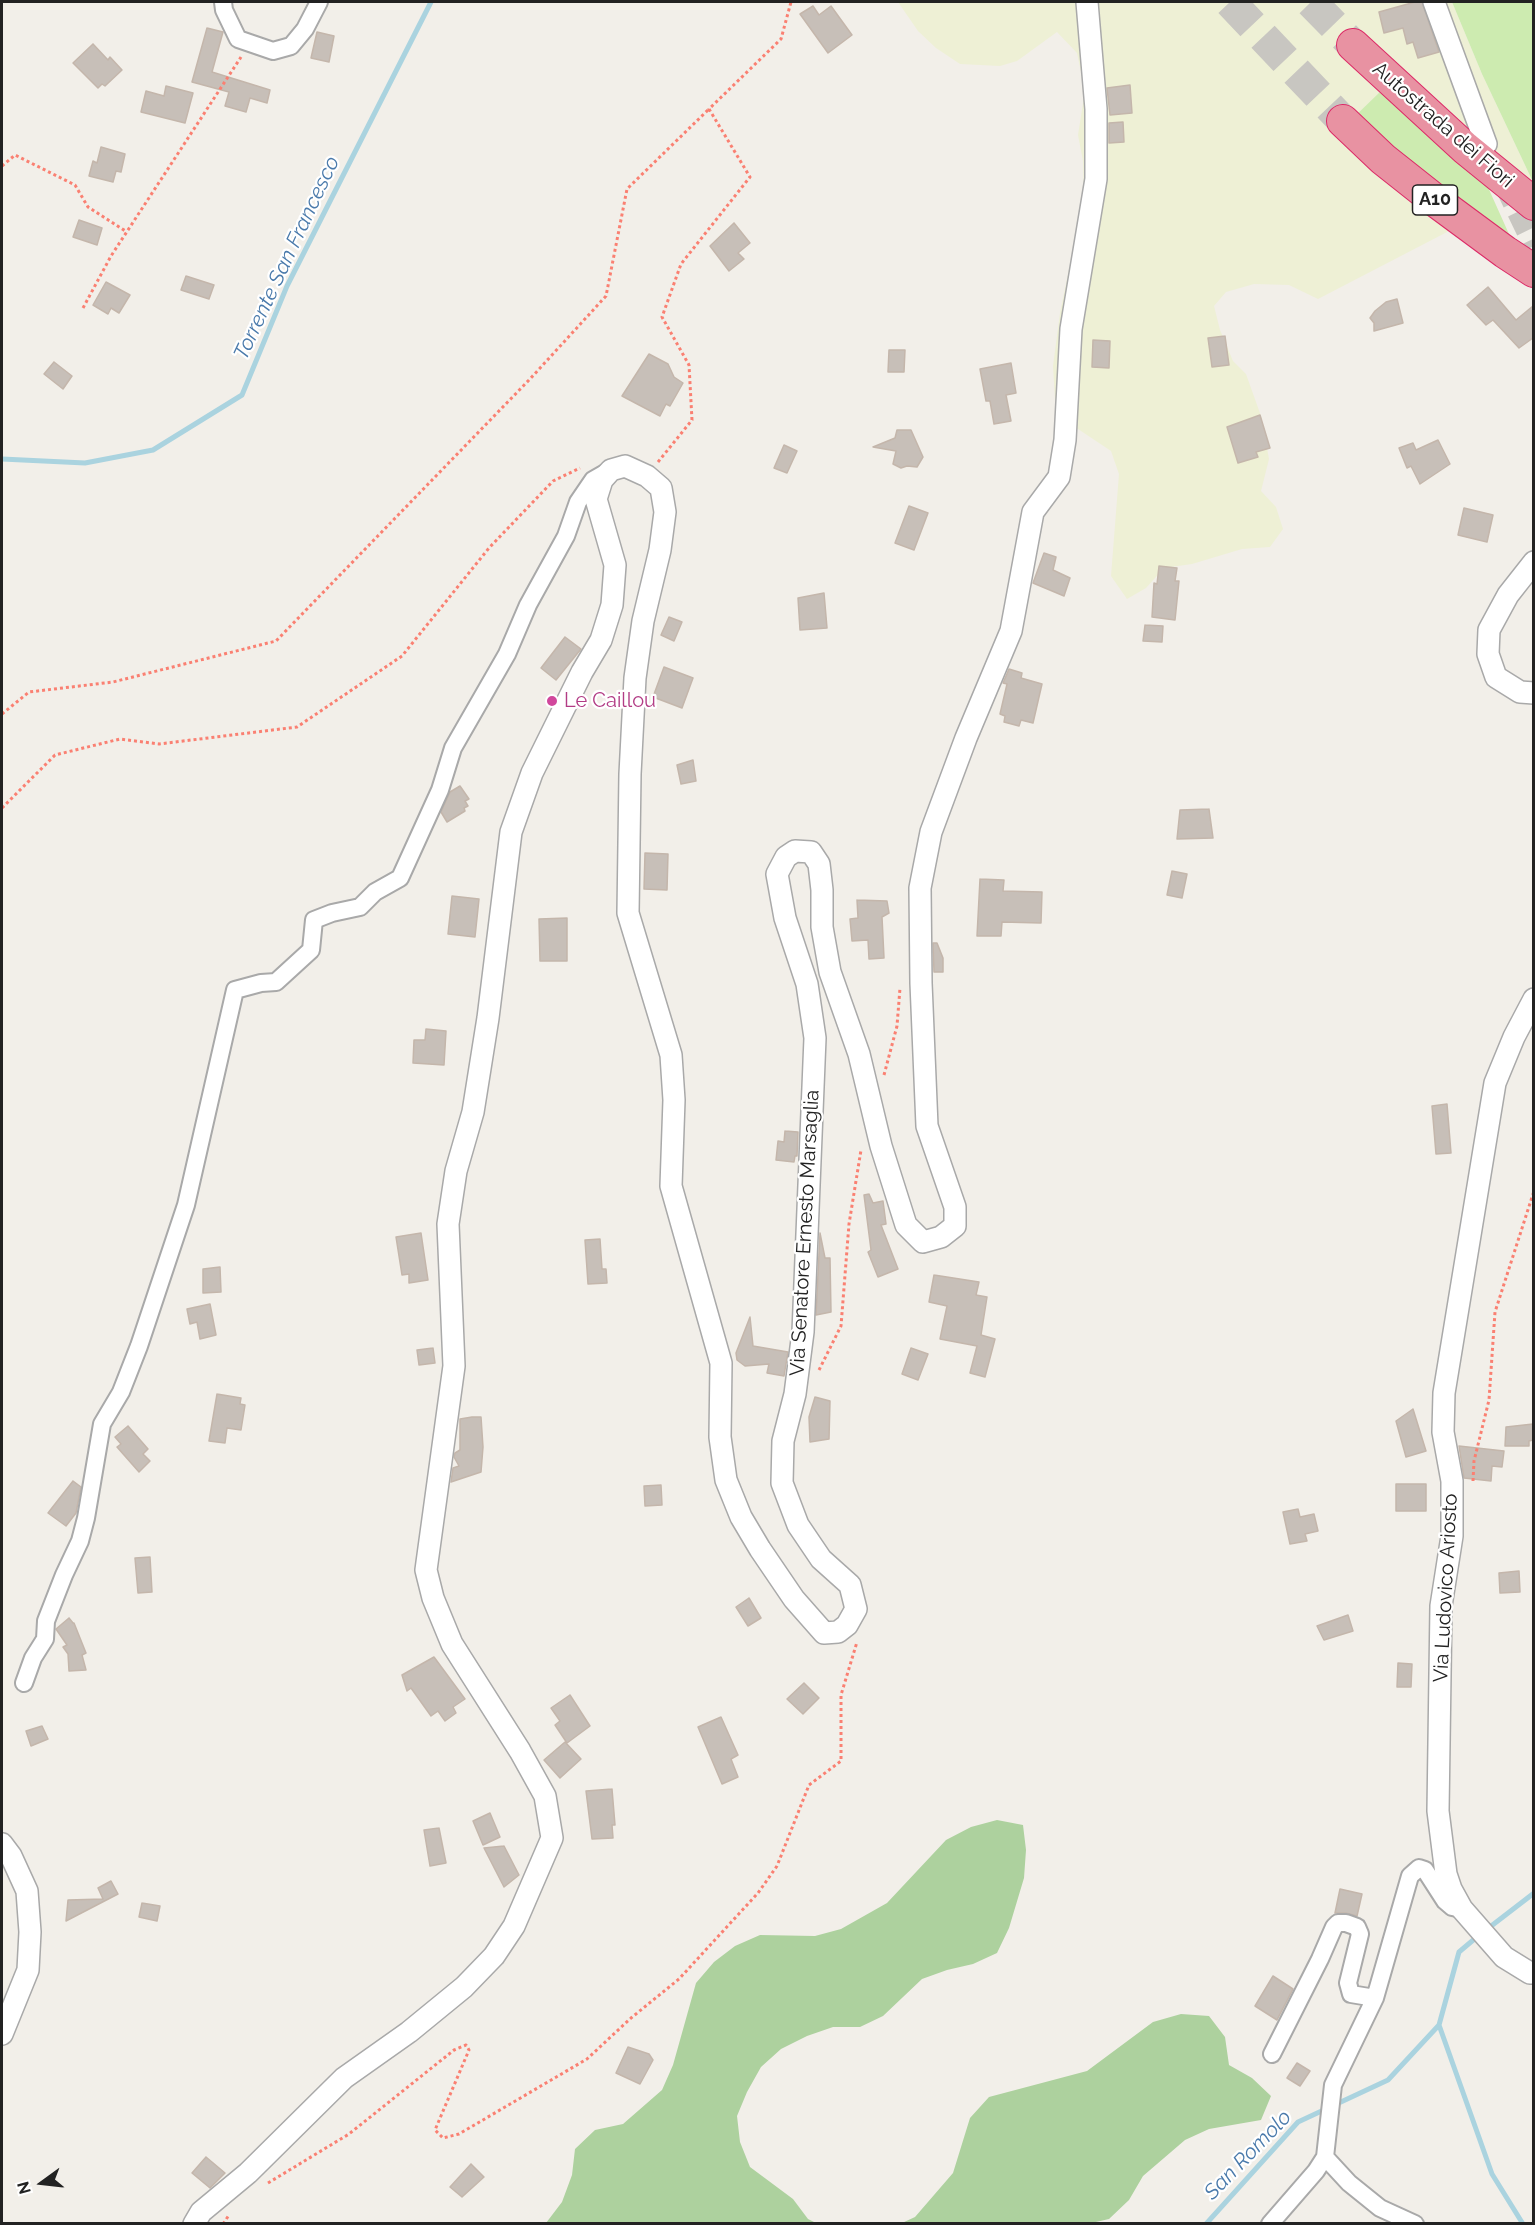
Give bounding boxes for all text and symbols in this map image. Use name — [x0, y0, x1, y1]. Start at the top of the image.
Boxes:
street label: Autostrada dei Fiori — [1367, 57, 1519, 193]
water label: Torrente San Francesco — [229, 152, 345, 364]
road number: A10 — [1412, 185, 1458, 215]
place label: Le Caillou — [564, 689, 656, 713]
marker: Le Caillou — [545, 694, 559, 708]
street label: Via Senatore Ernesto Marsaglia — [786, 1089, 824, 1377]
street label: Via Ludovico Ariosto — [1429, 1493, 1463, 1683]
water label: San Romolo — [1199, 2105, 1297, 2205]
north arrow — [12, 2153, 72, 2213]
text: N — [13, 2179, 35, 2196]

